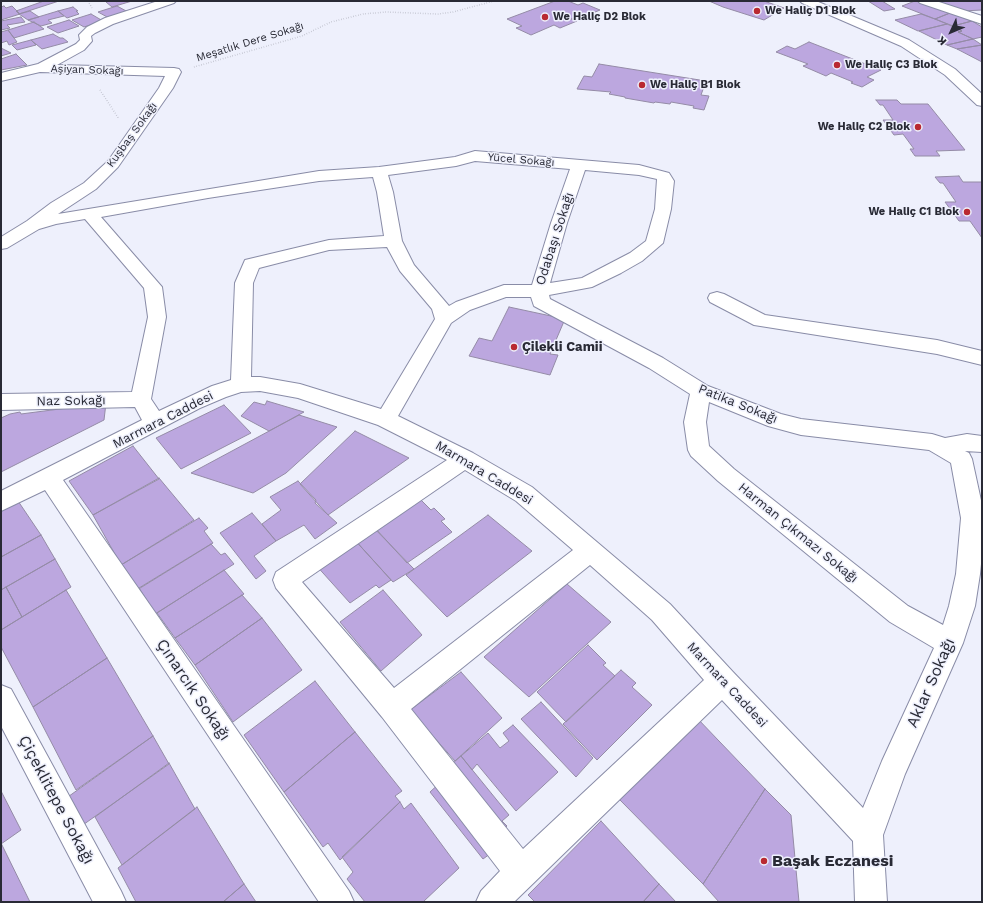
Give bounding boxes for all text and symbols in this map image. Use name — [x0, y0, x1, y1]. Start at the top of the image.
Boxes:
place label: We Haliç D1 Blok — [765, 4, 856, 18]
marker: We Haliç D1 Blok — [752, 6, 762, 16]
place label: We Haliç D2 Blok — [553, 10, 646, 24]
marker: We Haliç D2 Blok — [540, 12, 550, 22]
north arrow — [931, 12, 971, 52]
street label: Meşatlık Dere Sokağı — [195, 19, 305, 65]
text: K — [935, 33, 949, 48]
place label: We Haliç C3 Blok — [845, 58, 937, 72]
marker: We Haliç C3 Blok — [832, 60, 842, 70]
street label: Aşiyan Sokağı — [50, 62, 124, 78]
place label: We Haliç B1 Blok — [650, 78, 741, 92]
marker: We Haliç B1 Blok — [637, 80, 647, 90]
street label: Kuşbaş Sokağı — [104, 100, 160, 170]
place label: We Haliç C2 Blok — [818, 120, 910, 134]
marker: We Haliç C2 Blok — [913, 122, 923, 132]
street label: Yücel Sokağı — [487, 151, 555, 169]
street label: Odabaşı Sokağı — [533, 191, 577, 287]
place label: We Haliç C1 Blok — [868, 205, 959, 219]
marker: We Haliç C1 Blok — [962, 207, 972, 217]
place label: Çilekli Camii — [522, 339, 602, 355]
marker: Çilekli Camii — [509, 342, 519, 352]
street label: Patika Sokağı — [696, 381, 780, 427]
street label: Marmara Caddesi — [110, 388, 216, 452]
street label: Naz Sokağı — [36, 393, 106, 409]
street label: Marmara Caddesi — [433, 438, 535, 508]
street label: Harman Çıkmazı Sokağı — [735, 480, 861, 586]
street label: Çınarcık Sokağı — [152, 635, 234, 745]
street label: Aklar Sokağı — [903, 635, 959, 731]
street label: Marmara Caddesi — [684, 639, 770, 731]
street label: Çiçeklitepe Sokağı — [14, 732, 98, 868]
place label: Başak Eczanesi — [772, 851, 893, 871]
marker: Başak Eczanesi — [759, 856, 769, 866]

